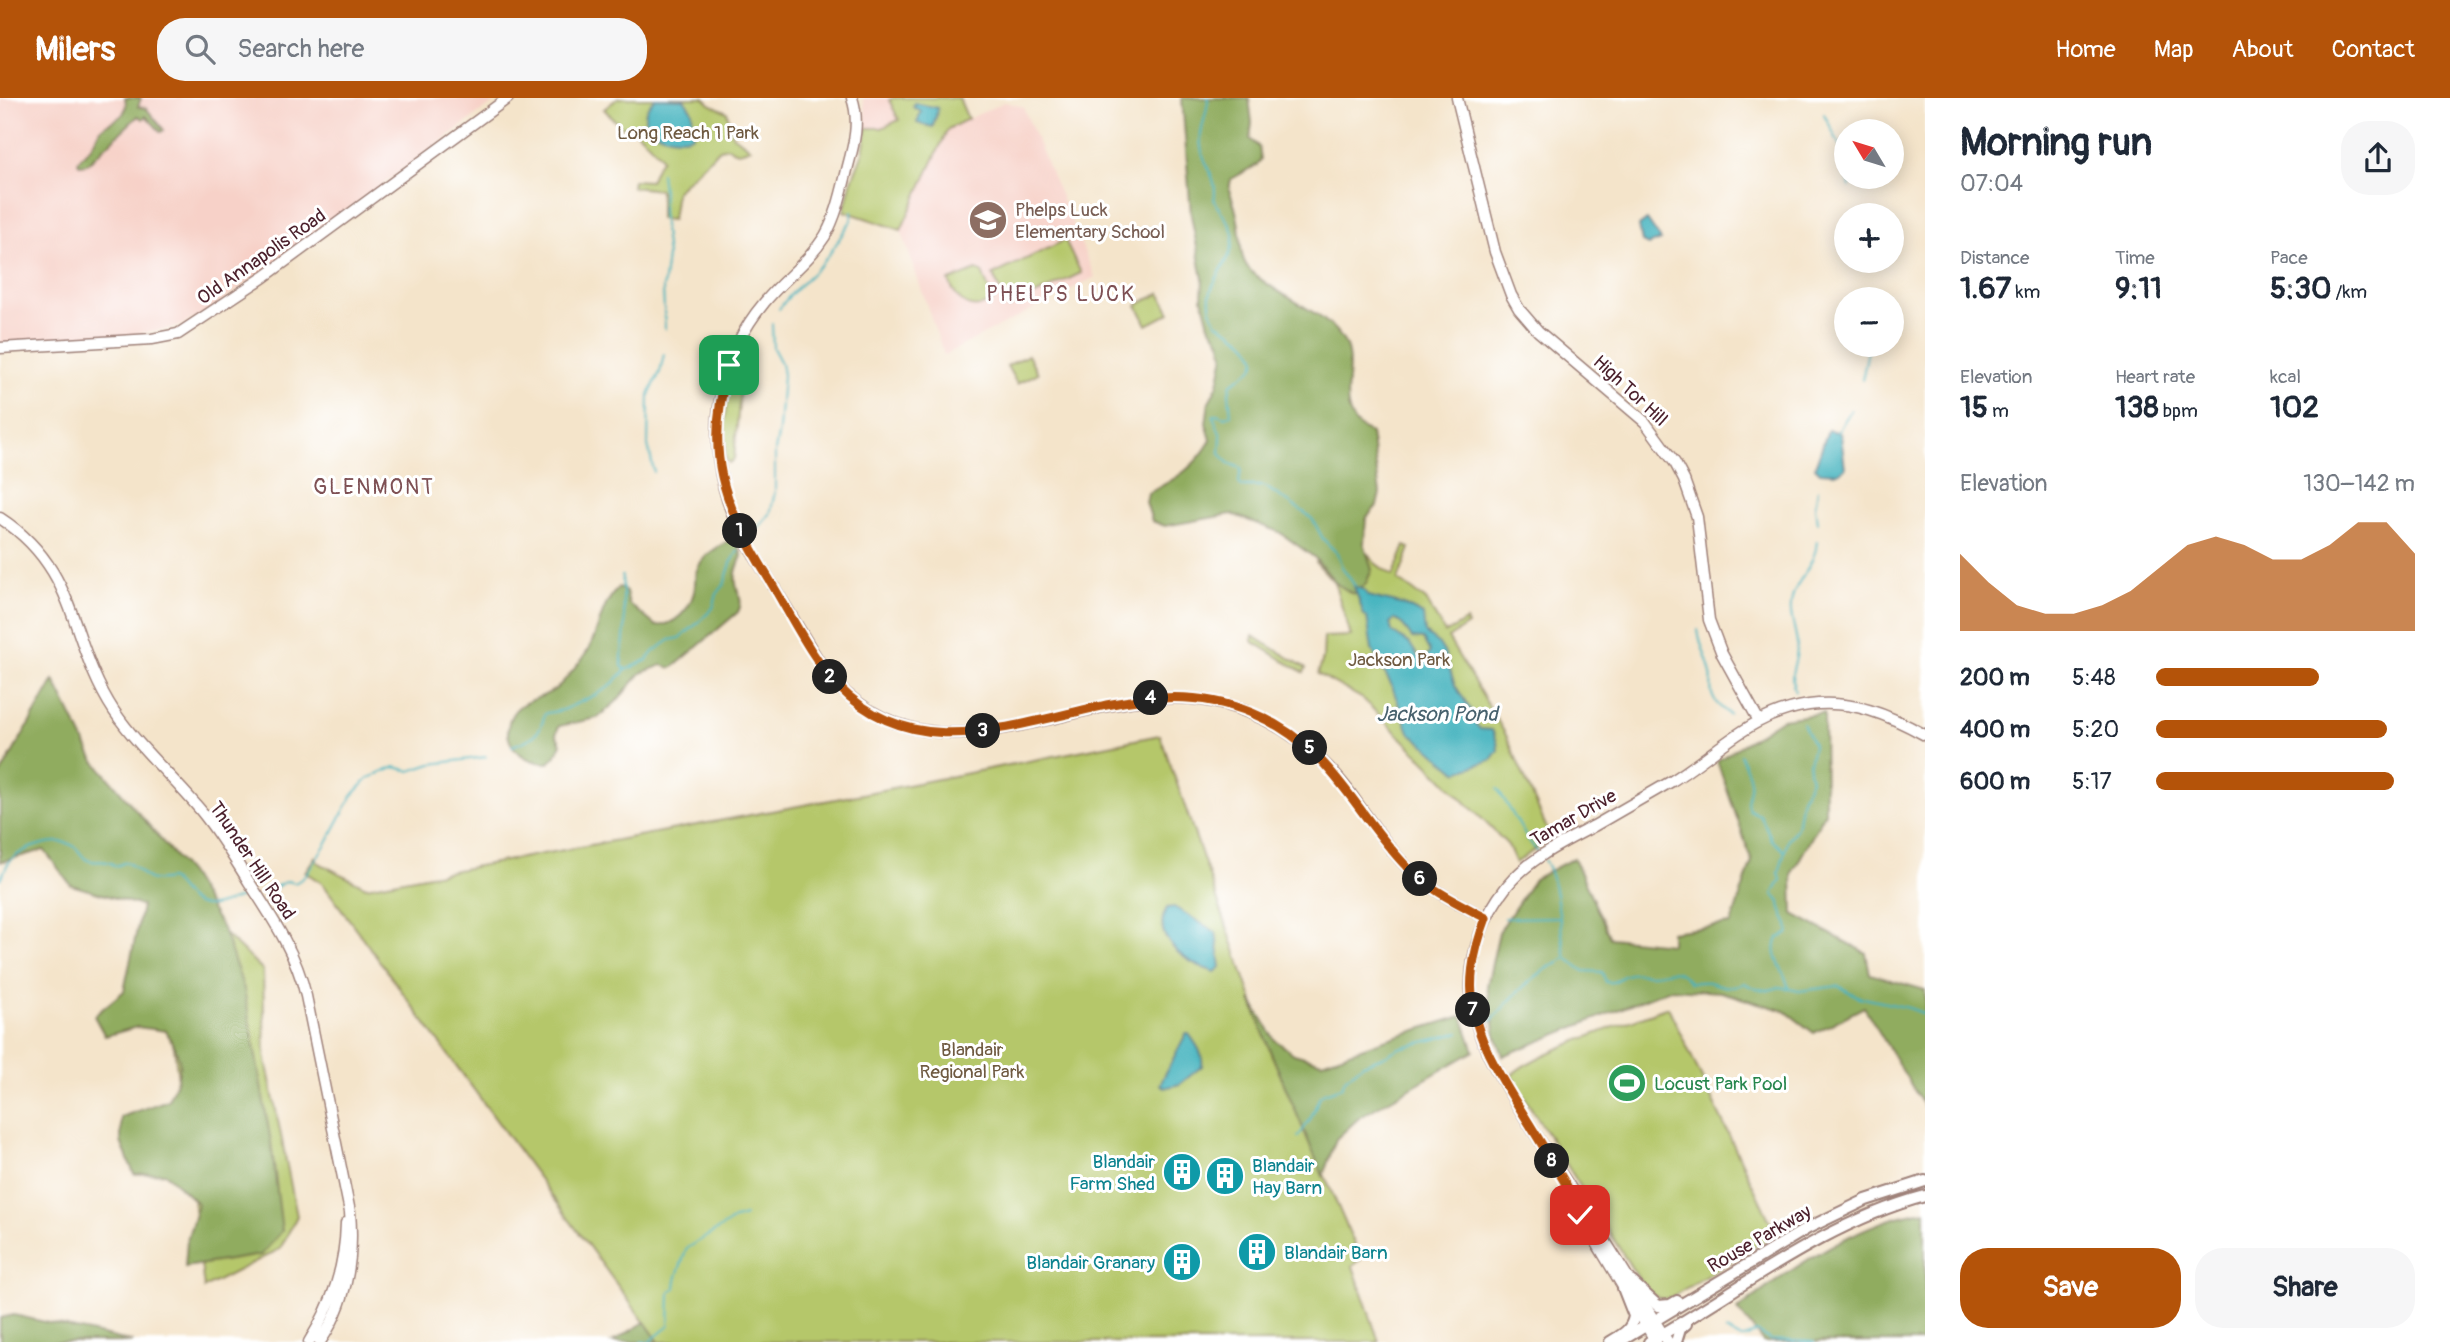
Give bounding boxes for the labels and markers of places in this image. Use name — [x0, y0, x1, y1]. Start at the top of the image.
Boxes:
place label: Phelps Luck Elementary School — [1015, 198, 1165, 244]
school or university icon: Phelps Luck Elementary School — [967, 199, 1009, 241]
pin — [699, 335, 759, 395]
pin: 1 — [722, 514, 758, 548]
pin: 2 — [812, 660, 848, 694]
pin: 4 — [1134, 680, 1168, 716]
pin: 3 — [965, 714, 1000, 748]
pin: 5 — [1292, 730, 1328, 766]
pin: 6 — [1402, 862, 1438, 896]
pin: 7 — [1456, 992, 1490, 1028]
sports icon: Locust Park Pool — [1606, 1062, 1648, 1104]
place label: Locust Park Pool — [1654, 1072, 1787, 1096]
pin: 8 — [1534, 1144, 1570, 1178]
place label: Blandair Farm Shed — [1069, 1150, 1155, 1196]
building icon: Blandair Farm Shed — [1161, 1151, 1203, 1193]
place label: Blandair Hay Barn — [1252, 1154, 1322, 1200]
building icon: Blandair Hay Barn — [1204, 1155, 1246, 1197]
pin — [1550, 1185, 1610, 1245]
building icon: Blandair Barn — [1236, 1231, 1278, 1273]
building icon: Blandair Granary — [1161, 1241, 1203, 1283]
place label: Blandair Barn — [1284, 1241, 1388, 1265]
place label: Blandair Granary — [1026, 1251, 1155, 1275]

